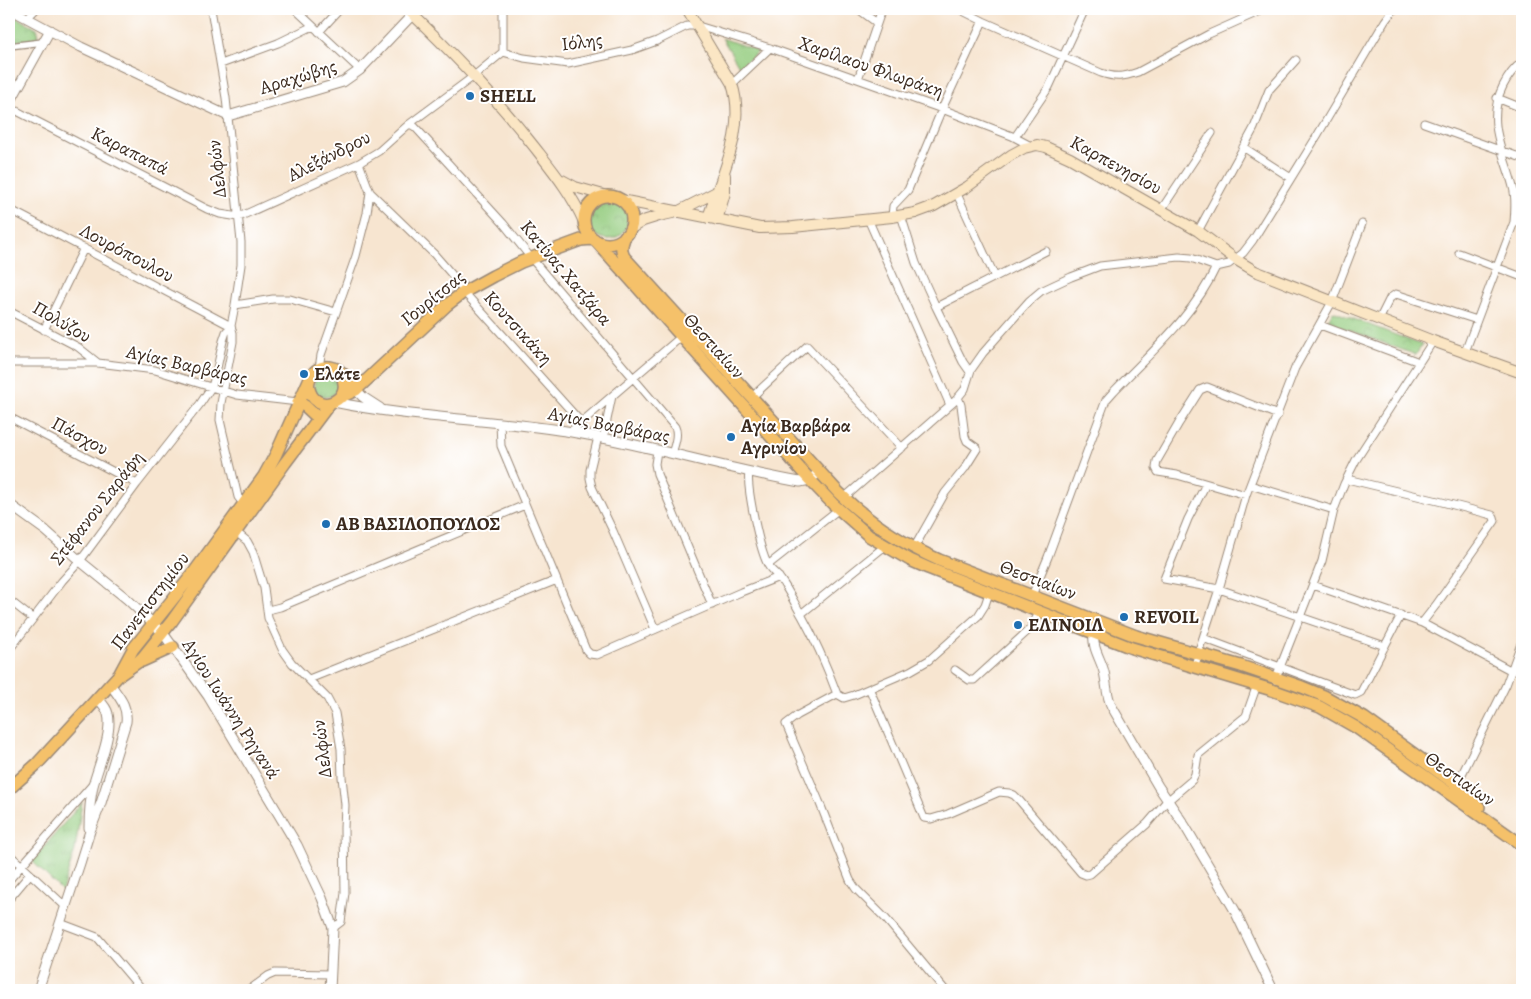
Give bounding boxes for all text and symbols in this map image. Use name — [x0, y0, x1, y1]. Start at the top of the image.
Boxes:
street label: Ιόλης — [560, 27, 604, 57]
street label: Χαρίλαου Φλωράκη — [795, 30, 947, 104]
street label: Αραχώβης — [255, 53, 340, 101]
place label: SHELL — [480, 83, 537, 109]
marker: SHELL — [464, 90, 476, 102]
street label: Καραπαπά — [87, 120, 173, 182]
street label: Αλεξάνδρου — [282, 124, 375, 188]
street label: Καρπενησίου — [1065, 129, 1167, 201]
street label: Δελφών — [201, 138, 233, 199]
street label: Κατίνας Χατζάρα — [514, 215, 618, 331]
street label: Λουρόπουλου — [75, 217, 179, 289]
street label: Γουρίτσας — [395, 264, 471, 332]
street label: Κουτσικάκη — [477, 285, 559, 371]
street label: Πολύζου — [28, 295, 96, 349]
street label: Θεστιαίων — [678, 308, 751, 385]
street label: Αγίας Βαρβάρας — [123, 338, 250, 392]
place label: Ελάτε — [314, 361, 360, 387]
marker: Ελάτε — [298, 368, 310, 380]
street label: Αγίας Βαρβάρας — [545, 400, 672, 450]
street label: Πάσχου — [47, 410, 113, 462]
place label: Αγία Βαρβάρα Αγρινίου — [740, 413, 851, 461]
marker: Αγία Βαρβάρα Αγρινίου — [725, 431, 737, 443]
street label: Στέφανου Σαράφη — [44, 445, 150, 571]
place label: ΑΒ ΒΑΣΙΛΟΠΟΥΛΟΣ — [335, 511, 500, 537]
marker: ΑΒ ΒΑΣΙΛΟΠΟΥΛΟΣ — [320, 518, 332, 530]
street label: Πανεπιστημίου — [104, 547, 196, 655]
street label: Θεστιαίων — [996, 554, 1080, 607]
place label: REVOIL — [1134, 604, 1200, 630]
marker: REVOIL — [1118, 611, 1130, 623]
place label: ΕΛΙΝΟΙΛ — [1028, 612, 1104, 638]
marker: ΕΛΙΝΟΙΛ — [1012, 619, 1024, 631]
street label: Αγίου Ιωάννη Ρηγανά — [175, 633, 286, 784]
street label: Δελφών — [306, 718, 338, 779]
street label: Θεστιαίων — [1420, 745, 1500, 813]

